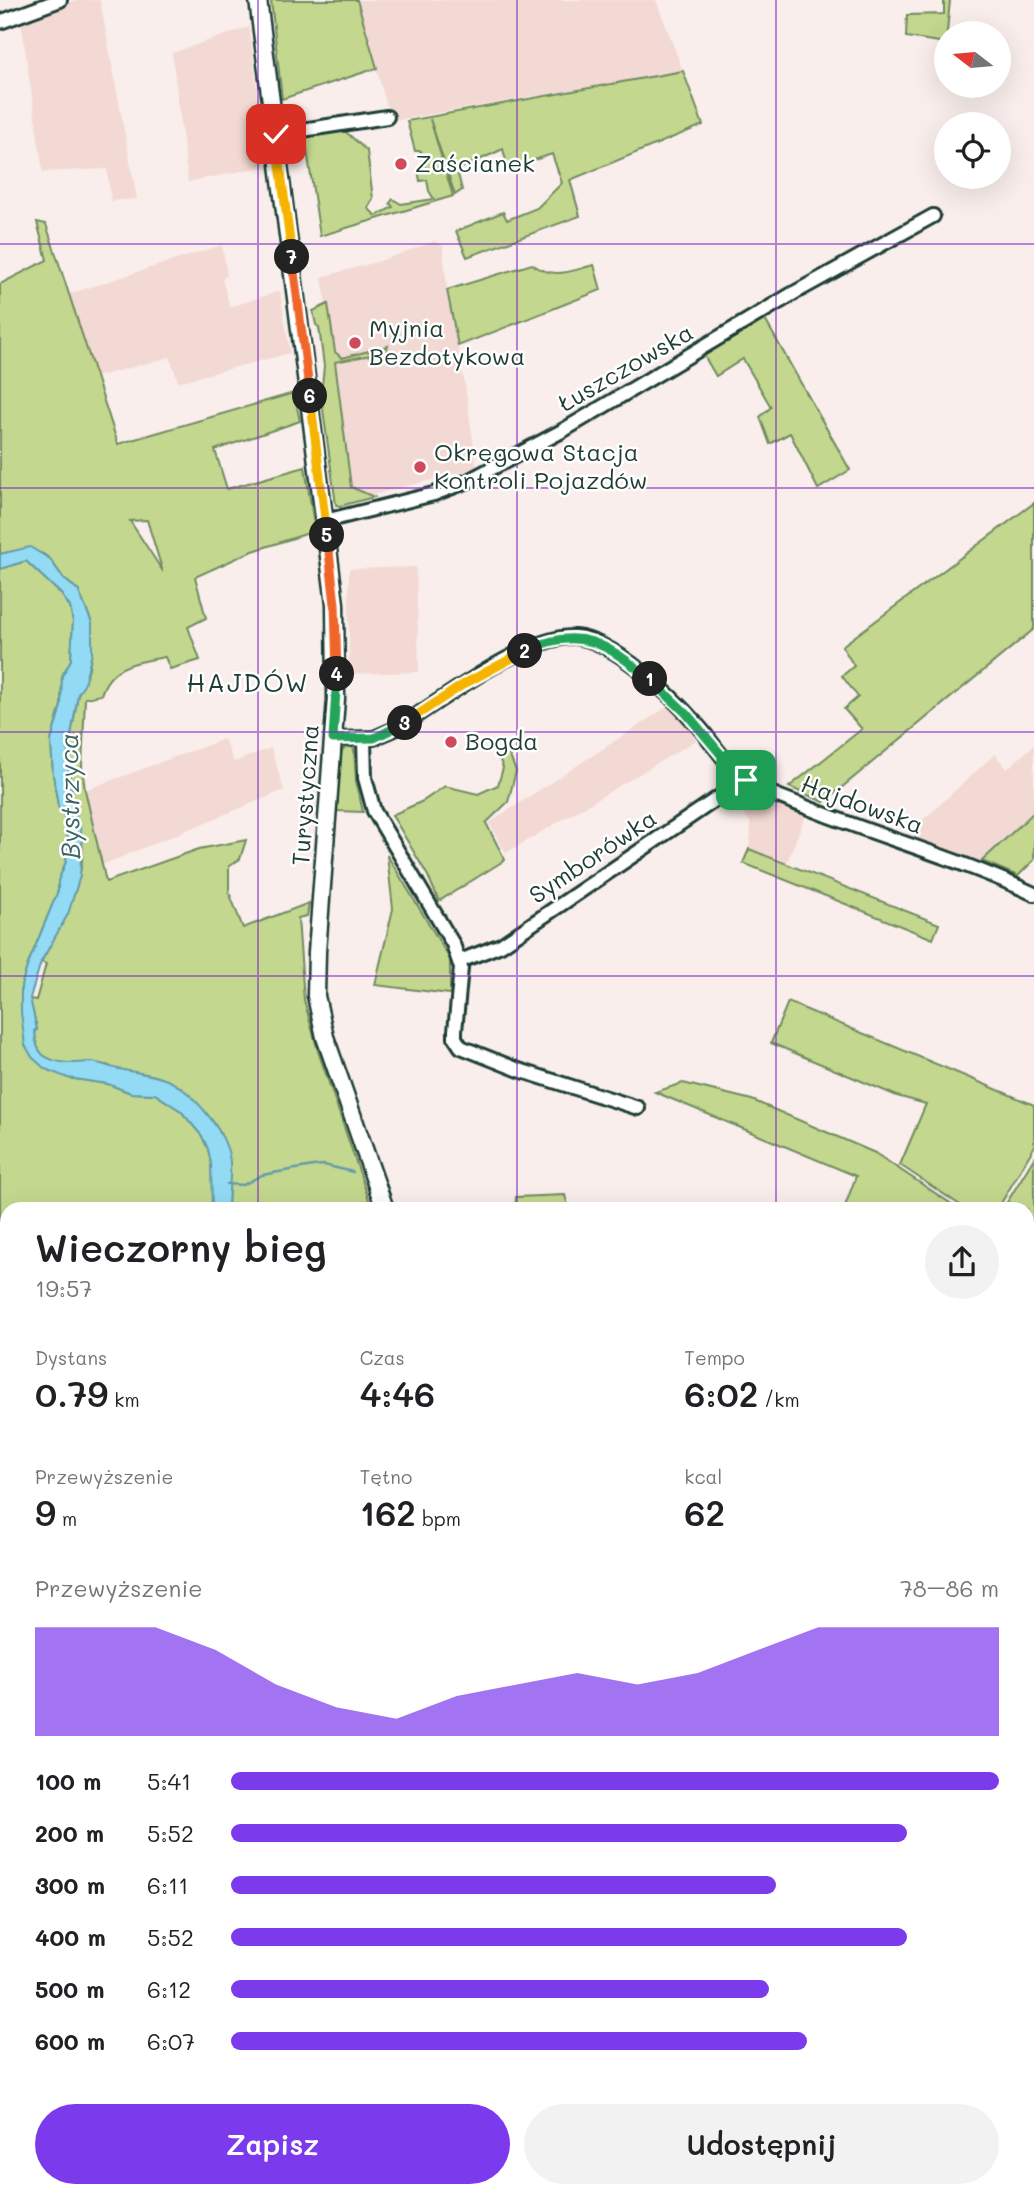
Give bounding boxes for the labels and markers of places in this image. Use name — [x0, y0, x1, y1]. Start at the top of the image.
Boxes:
pin — [246, 104, 306, 164]
place label: Zaścianek — [415, 147, 535, 178]
marker: Zaścianek — [393, 156, 409, 172]
pin: 7 — [274, 240, 310, 274]
place label: Myjnia Bezdotykowa — [369, 312, 525, 371]
marker: Myjnia Bezdotykowa — [347, 335, 363, 351]
pin: 6 — [292, 378, 328, 414]
place label: Okręgowa Stacja Kontroli Pojazdów — [434, 436, 647, 495]
marker: Okręgowa Stacja Kontroli Pojazdów — [412, 459, 428, 475]
pin: 5 — [310, 518, 344, 552]
pin: 2 — [508, 634, 542, 668]
pin: 4 — [320, 656, 354, 692]
pin: 1 — [632, 662, 668, 696]
pin: 3 — [388, 706, 422, 740]
place label: Bogda — [465, 725, 538, 756]
marker: Bogda — [443, 734, 459, 750]
pin — [716, 750, 776, 810]

